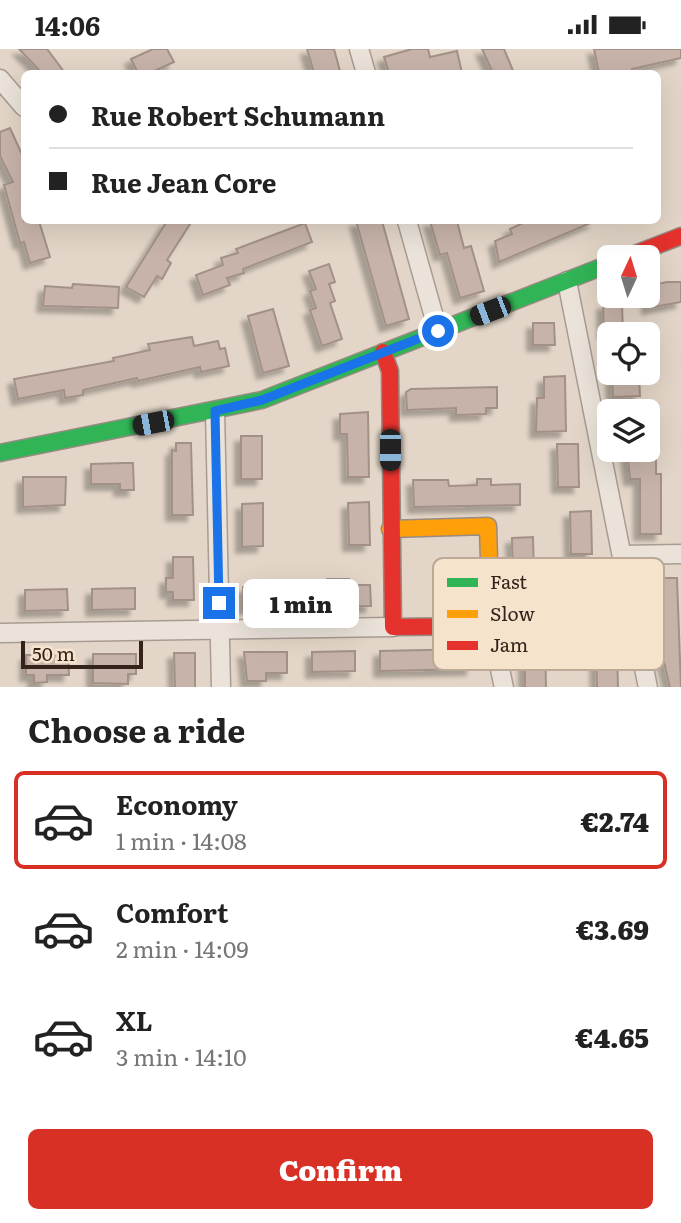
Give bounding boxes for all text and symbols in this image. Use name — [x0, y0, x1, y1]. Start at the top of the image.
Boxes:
text: 14:06 — [35, 5, 100, 44]
text: Rue Robert Schumann — [91, 95, 385, 134]
text: Rue Jean Core — [91, 162, 276, 201]
north arrow — [597, 245, 660, 308]
map controls — [597, 245, 660, 462]
car — [467, 294, 514, 328]
route start — [422, 315, 454, 347]
button: locate — [597, 322, 660, 385]
button: layers — [597, 399, 660, 462]
car — [131, 409, 176, 437]
car — [380, 429, 401, 471]
legend — [433, 558, 664, 670]
text: Fast — [490, 567, 527, 595]
callout: 1 min — [244, 579, 359, 627]
text: 1 min — [270, 586, 332, 620]
route end — [203, 587, 235, 619]
text: Slow — [490, 599, 535, 627]
text: Jam — [490, 630, 528, 658]
scale bar — [21, 639, 144, 670]
text: 50 m — [32, 639, 75, 667]
text: Choose a ride — [28, 705, 245, 753]
text: Economy — [116, 784, 238, 823]
icon: car — [32, 789, 95, 852]
text: €2.74 — [581, 801, 649, 840]
text: 1 min · 14:08 — [116, 823, 247, 857]
text: Comfort — [116, 892, 228, 931]
icon: car — [32, 897, 95, 960]
text: €3.69 — [576, 909, 649, 948]
text: 2 min · 14:09 — [116, 931, 248, 965]
text: XL — [116, 1000, 153, 1039]
icon: car — [32, 1005, 95, 1068]
text: €4.65 — [575, 1017, 649, 1056]
text: 3 min · 14:10 — [116, 1039, 247, 1073]
button: Confirm — [28, 1129, 653, 1209]

